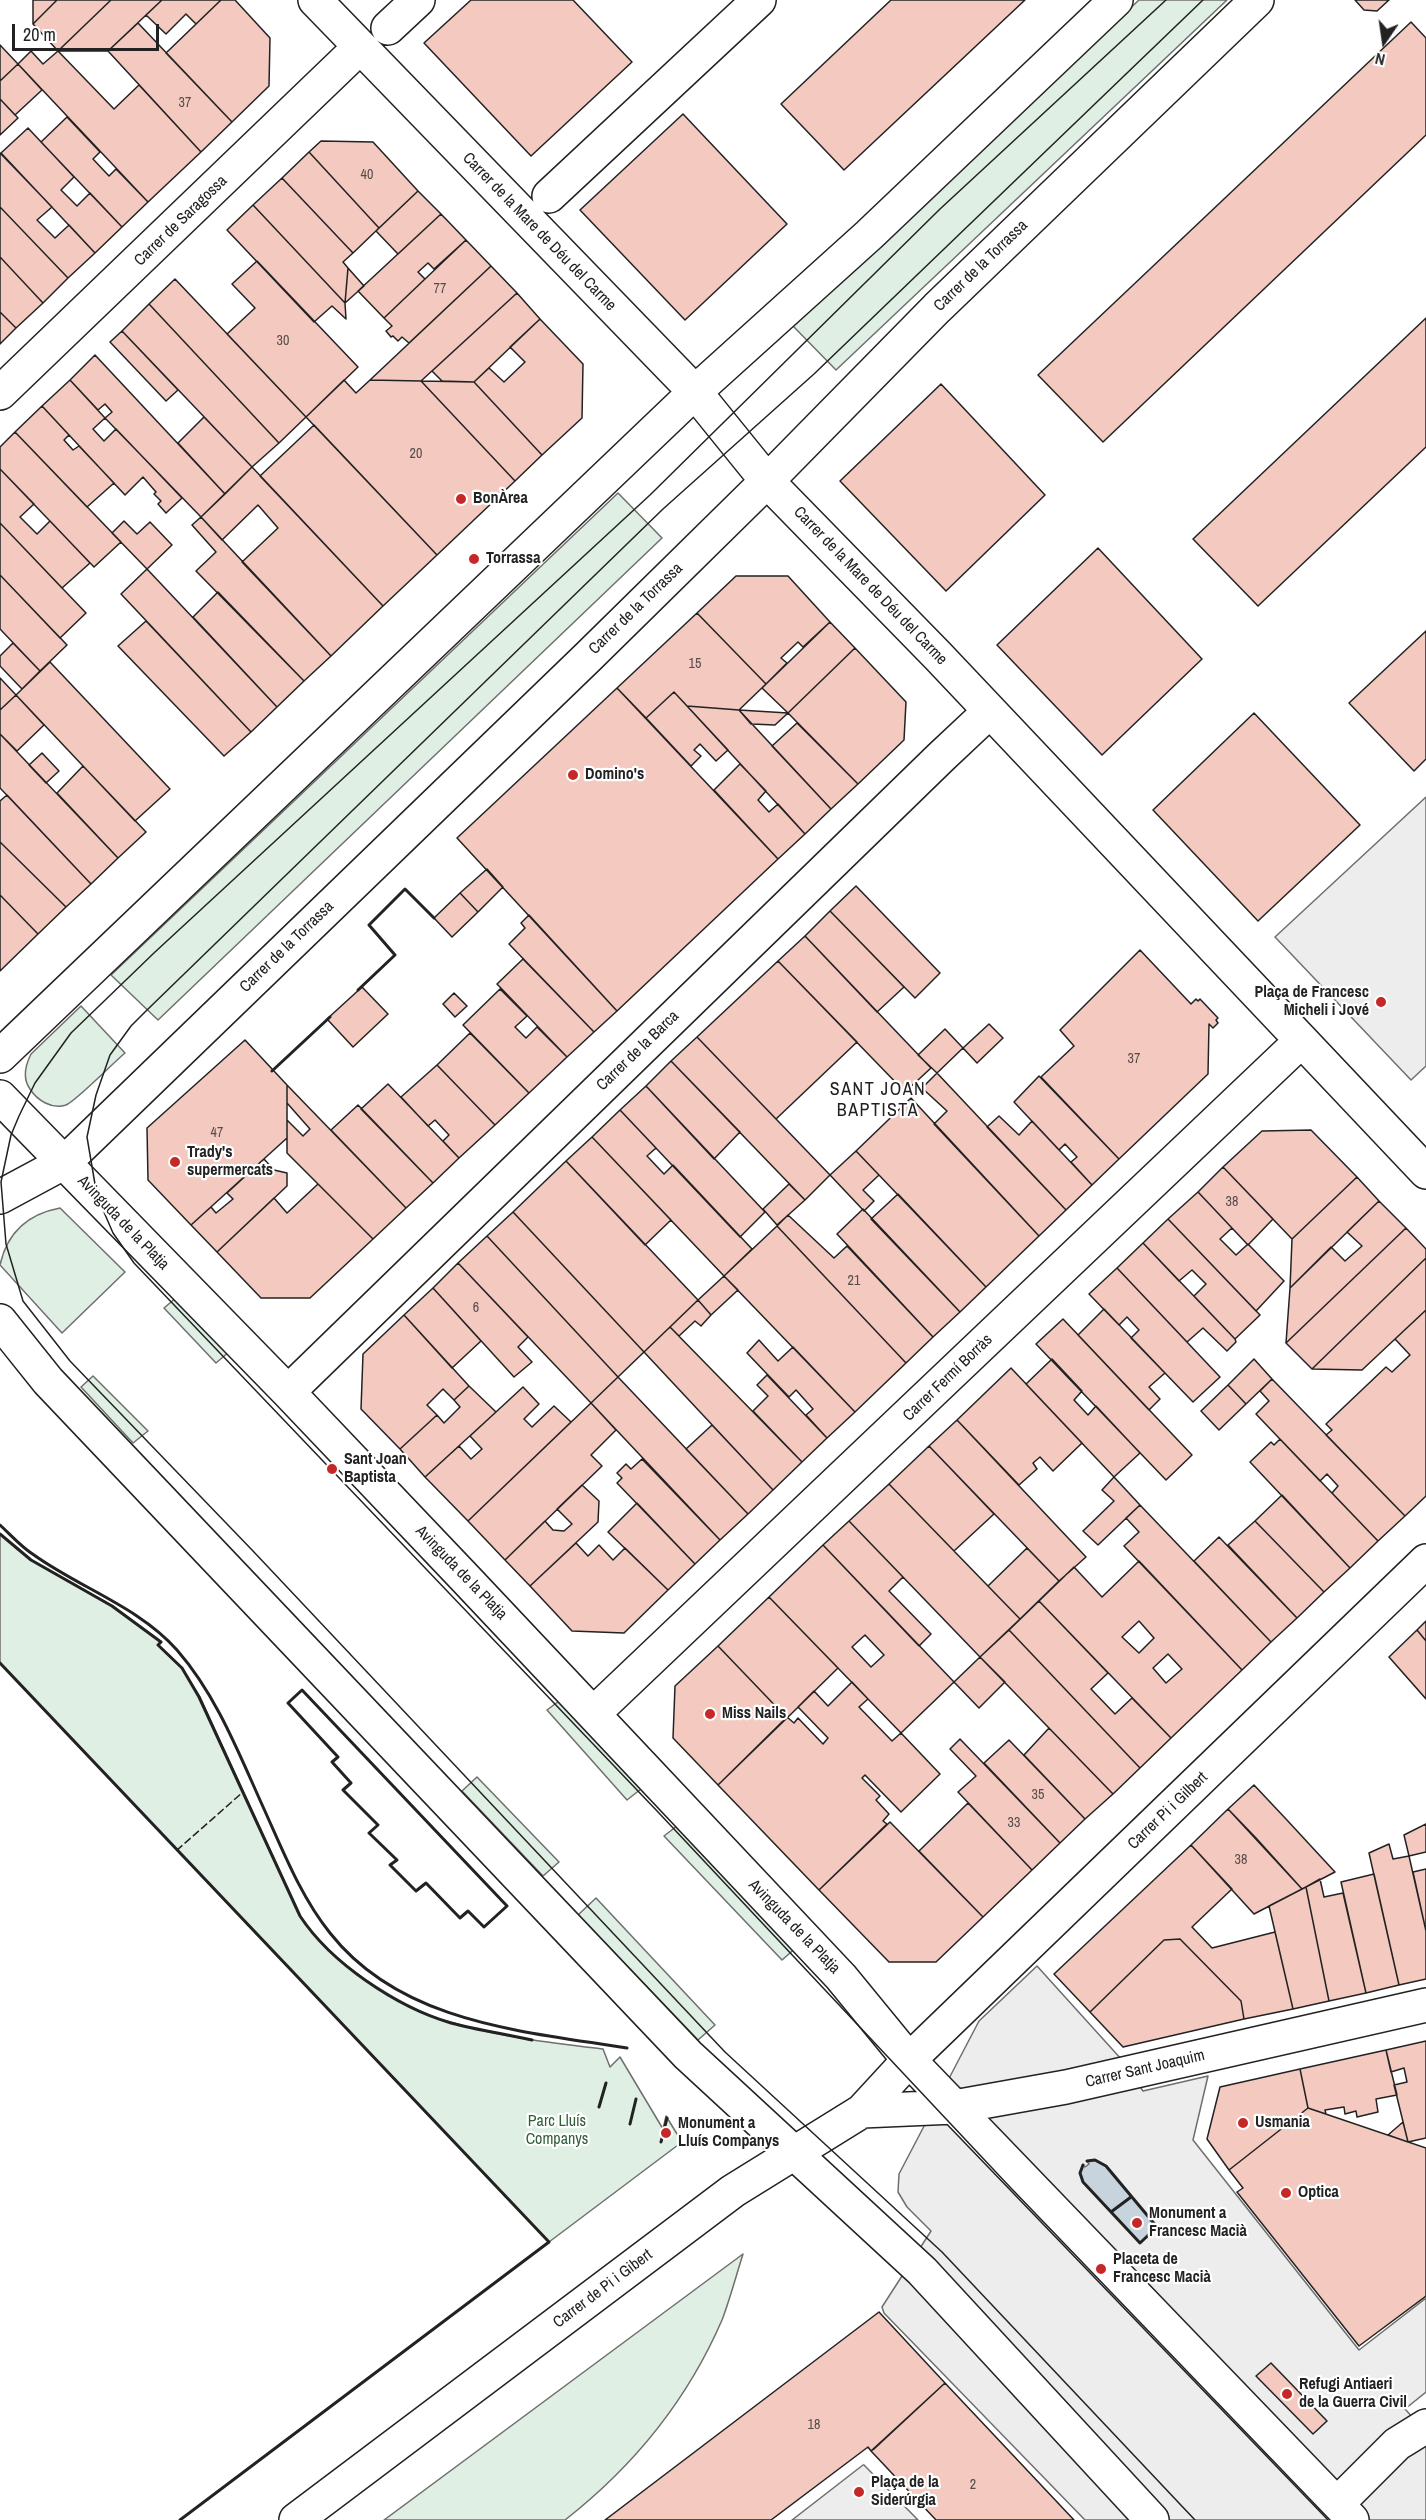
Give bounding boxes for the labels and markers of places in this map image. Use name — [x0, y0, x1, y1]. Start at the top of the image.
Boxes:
place label: BonÀrea — [473, 489, 528, 509]
marker: BonÀrea — [454, 492, 468, 506]
place label: Torrassa — [486, 549, 540, 569]
marker: Torrassa — [467, 552, 481, 566]
place label: Domino's — [585, 765, 644, 785]
marker: Domino's — [566, 768, 580, 782]
place label: Plaça de Francesc Micheli i Jové — [1254, 983, 1369, 1021]
marker: Plaça de Francesc Micheli i Jové — [1374, 995, 1388, 1009]
place label: Trady's supermercats — [187, 1143, 273, 1181]
marker: Trady's supermercats — [168, 1155, 182, 1169]
place label: Sant Joan Baptista — [344, 1450, 407, 1488]
marker: Sant Joan Baptista — [325, 1462, 339, 1476]
place label: Miss Nails — [722, 1704, 786, 1724]
marker: Miss Nails — [703, 1707, 717, 1721]
place label: Usmania — [1255, 2113, 1310, 2133]
place label: Monument a Lluís Companys — [678, 2114, 779, 2152]
marker: Usmania — [1236, 2116, 1250, 2130]
marker: Monument a Lluís Companys — [659, 2126, 673, 2140]
place label: Optica — [1298, 2183, 1339, 2203]
marker: Optica — [1279, 2186, 1293, 2200]
place label: Monument a Francesc Macià — [1149, 2204, 1247, 2242]
marker: Monument a Francesc Macià — [1130, 2216, 1144, 2230]
place label: Placeta de Francesc Macià — [1113, 2250, 1211, 2288]
marker: Placeta de Francesc Macià — [1094, 2262, 1108, 2276]
place label: Refugi Antiaeri de la Guerra Civil — [1299, 2375, 1407, 2413]
marker: Refugi Antiaeri de la Guerra Civil — [1280, 2387, 1294, 2401]
place label: Plaça de la Siderúrgia — [871, 2473, 939, 2511]
marker: Plaça de la Siderúrgia — [852, 2485, 866, 2499]

